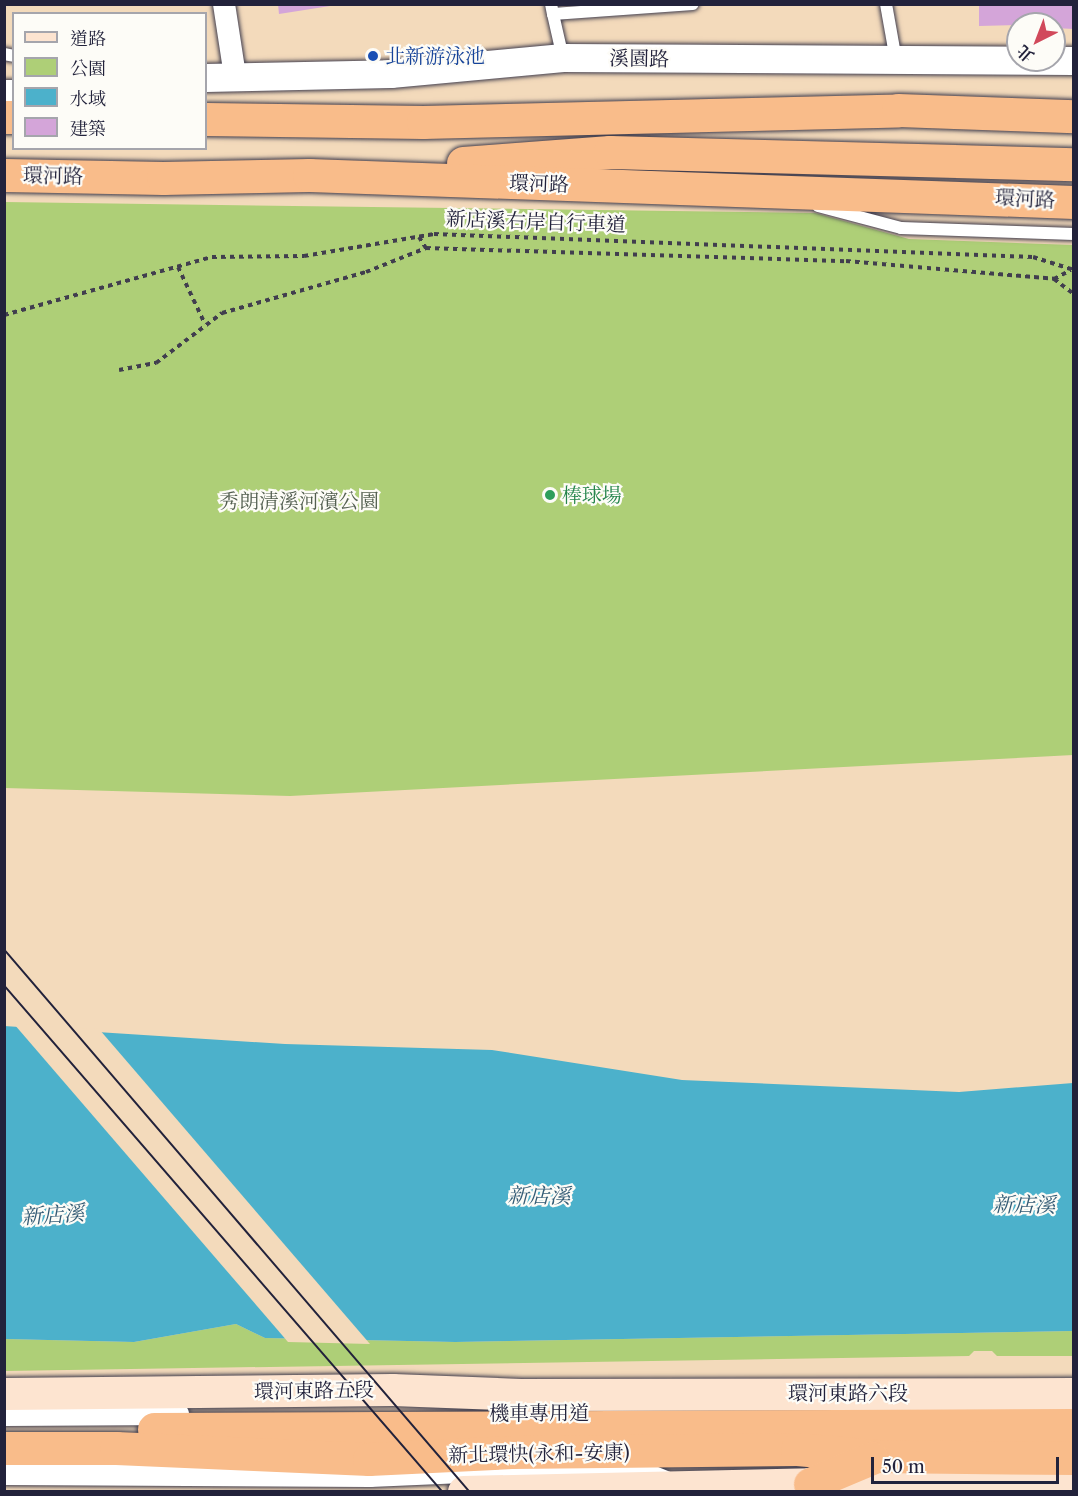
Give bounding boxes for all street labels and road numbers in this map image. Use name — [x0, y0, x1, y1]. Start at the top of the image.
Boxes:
street label: 溪園路 — [609, 46, 669, 72]
street label: 環河路 — [23, 163, 83, 189]
street label: 環河路 — [509, 171, 569, 197]
street label: 環河路 — [994, 185, 1056, 213]
street label: 新店溪右岸自行車道 — [446, 207, 626, 237]
street label: 環河東路五段 — [254, 1378, 374, 1404]
street label: 環河東路六段 — [788, 1381, 908, 1405]
street label: 機車專用道 — [489, 1401, 589, 1425]
street label: 新北環快(永和-安康) — [448, 1440, 630, 1468]

